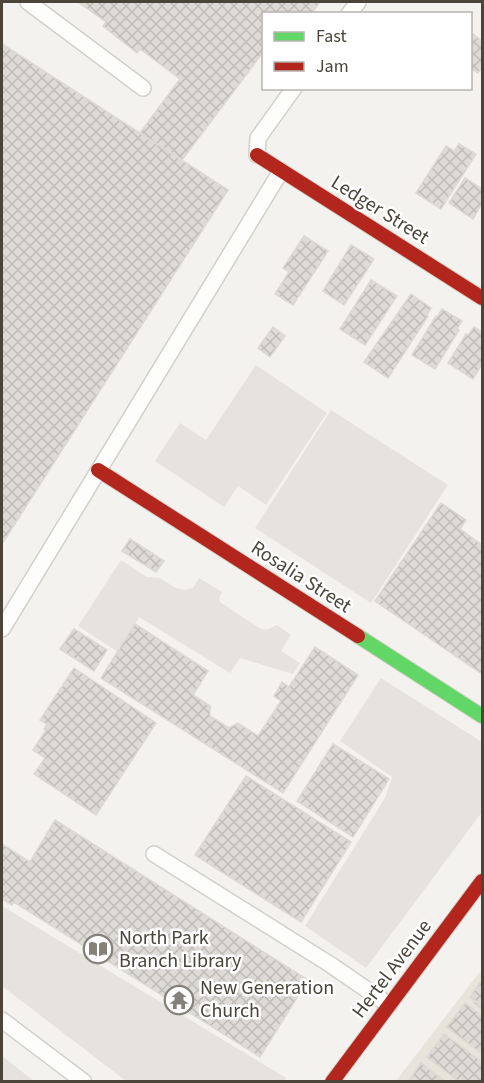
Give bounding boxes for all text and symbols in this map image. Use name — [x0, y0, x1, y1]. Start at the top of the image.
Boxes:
legend — [262, 12, 472, 90]
text: Fast — [316, 24, 347, 49]
text: Jam — [316, 54, 349, 79]
street label: Ledger Street — [325, 169, 435, 251]
street label: Rosalia Street — [245, 534, 357, 620]
street label: Hertel Avenue — [346, 914, 438, 1024]
place label: North Park Branch Library — [119, 924, 242, 975]
library icon: North Park Branch Library — [82, 933, 114, 965]
place label: New Generation Church — [200, 974, 334, 1025]
temple icon: New Generation Church — [163, 984, 195, 1016]

